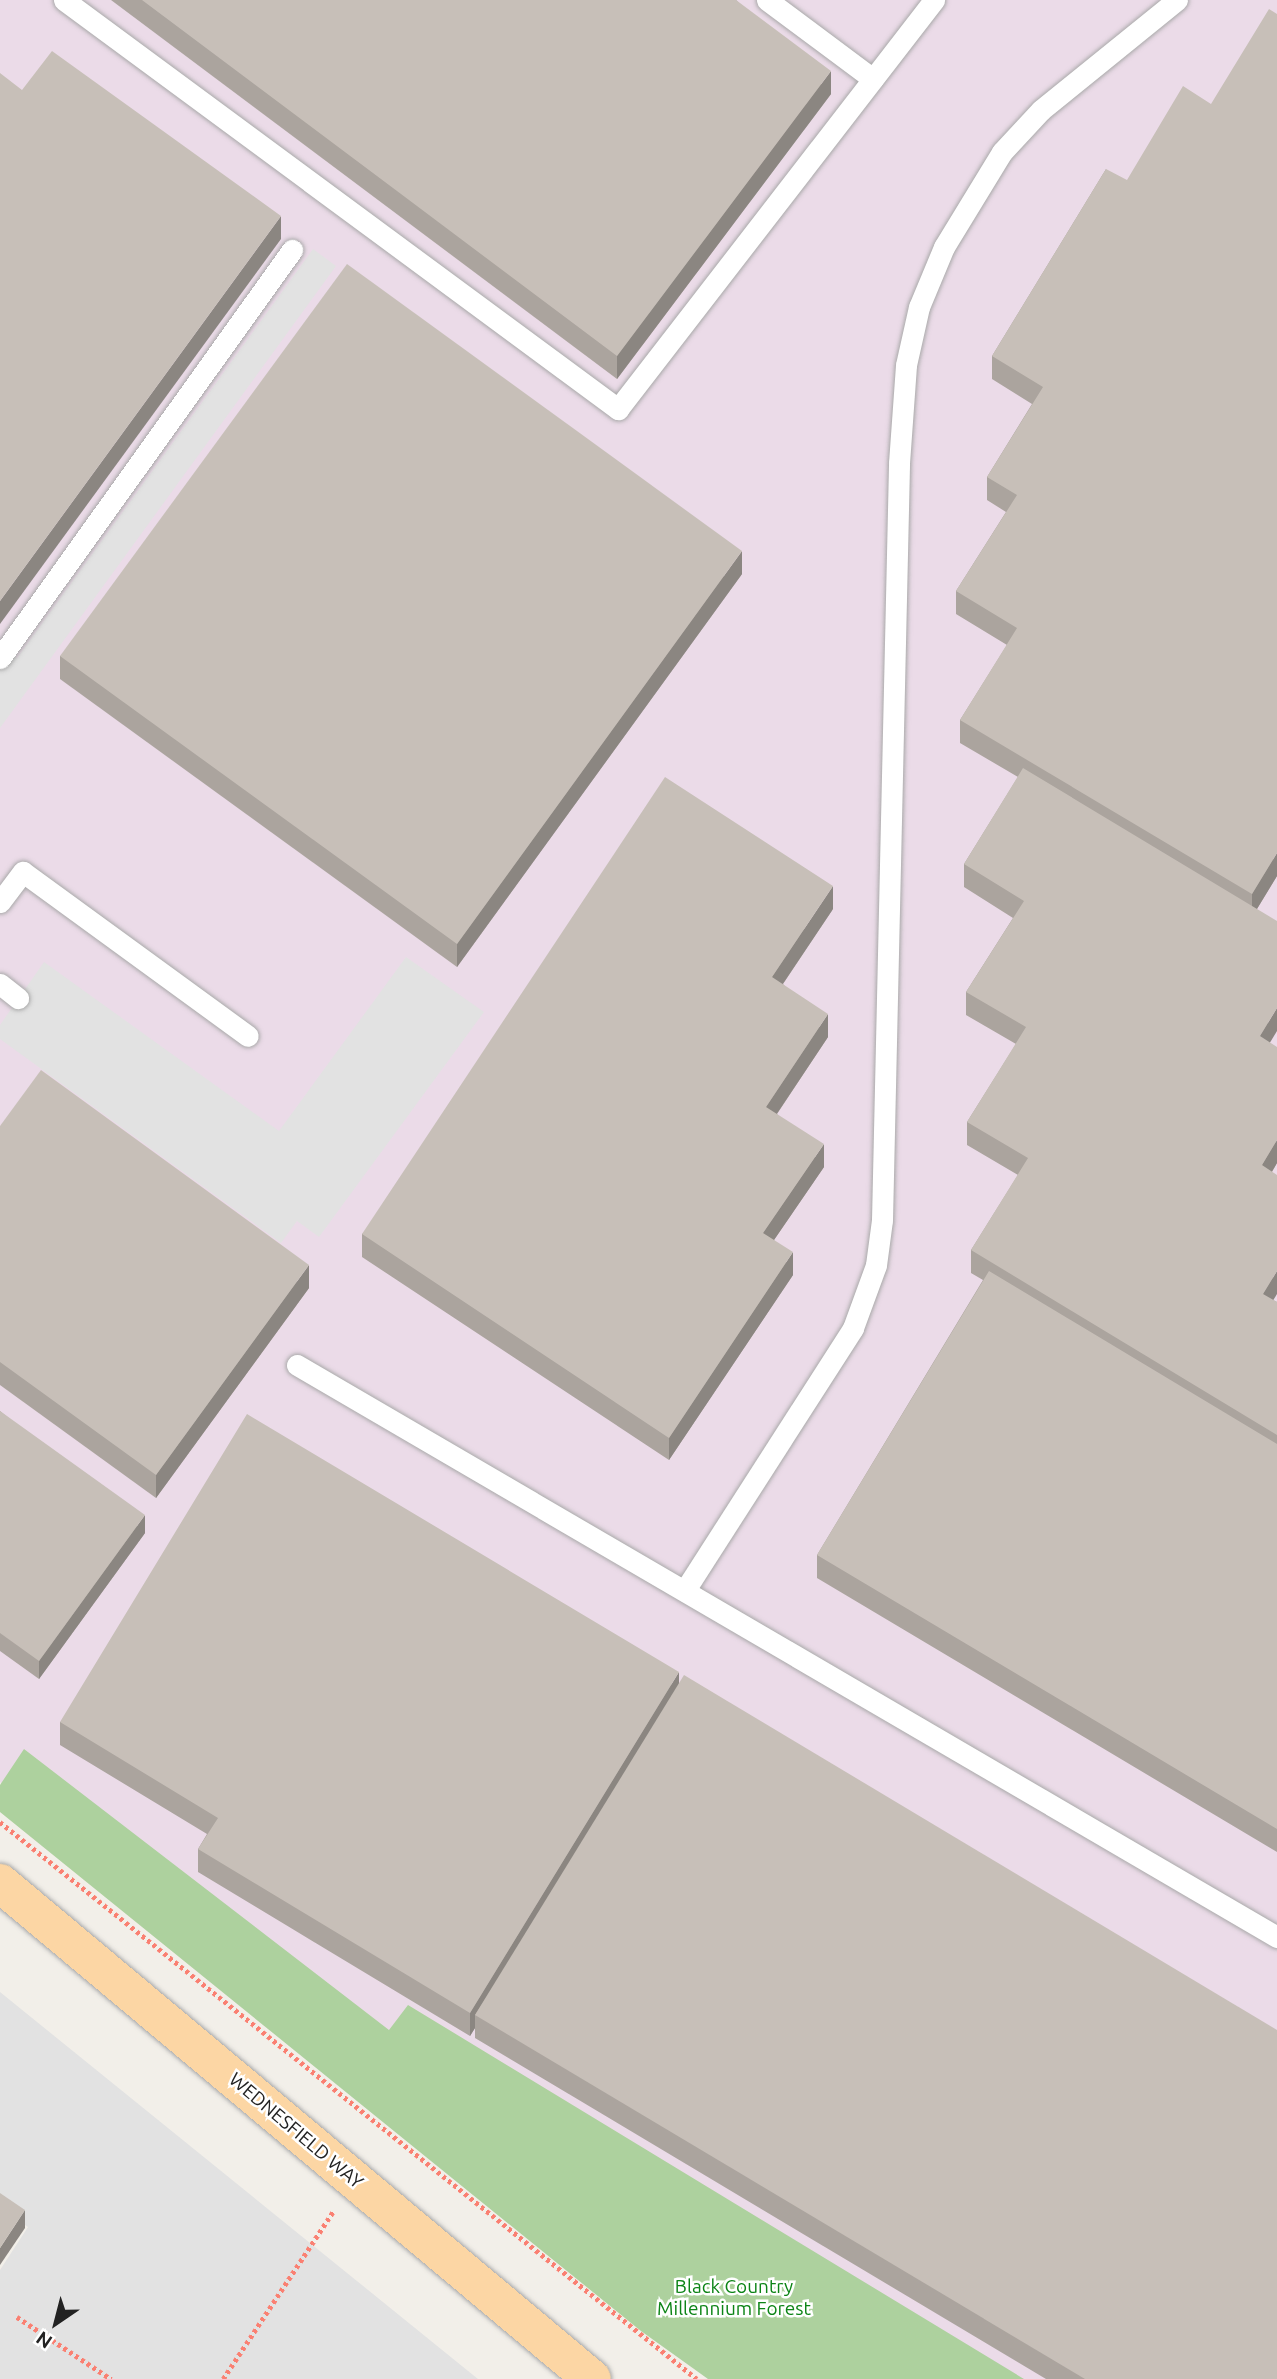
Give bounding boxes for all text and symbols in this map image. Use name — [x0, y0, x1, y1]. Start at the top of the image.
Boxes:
street label: WEDNESFIELD WAY — [224, 2068, 368, 2194]
park label: Black Country Millennium Forest — [657, 2276, 811, 2320]
north arrow — [21, 2288, 91, 2358]
text: N — [32, 2327, 56, 2353]

